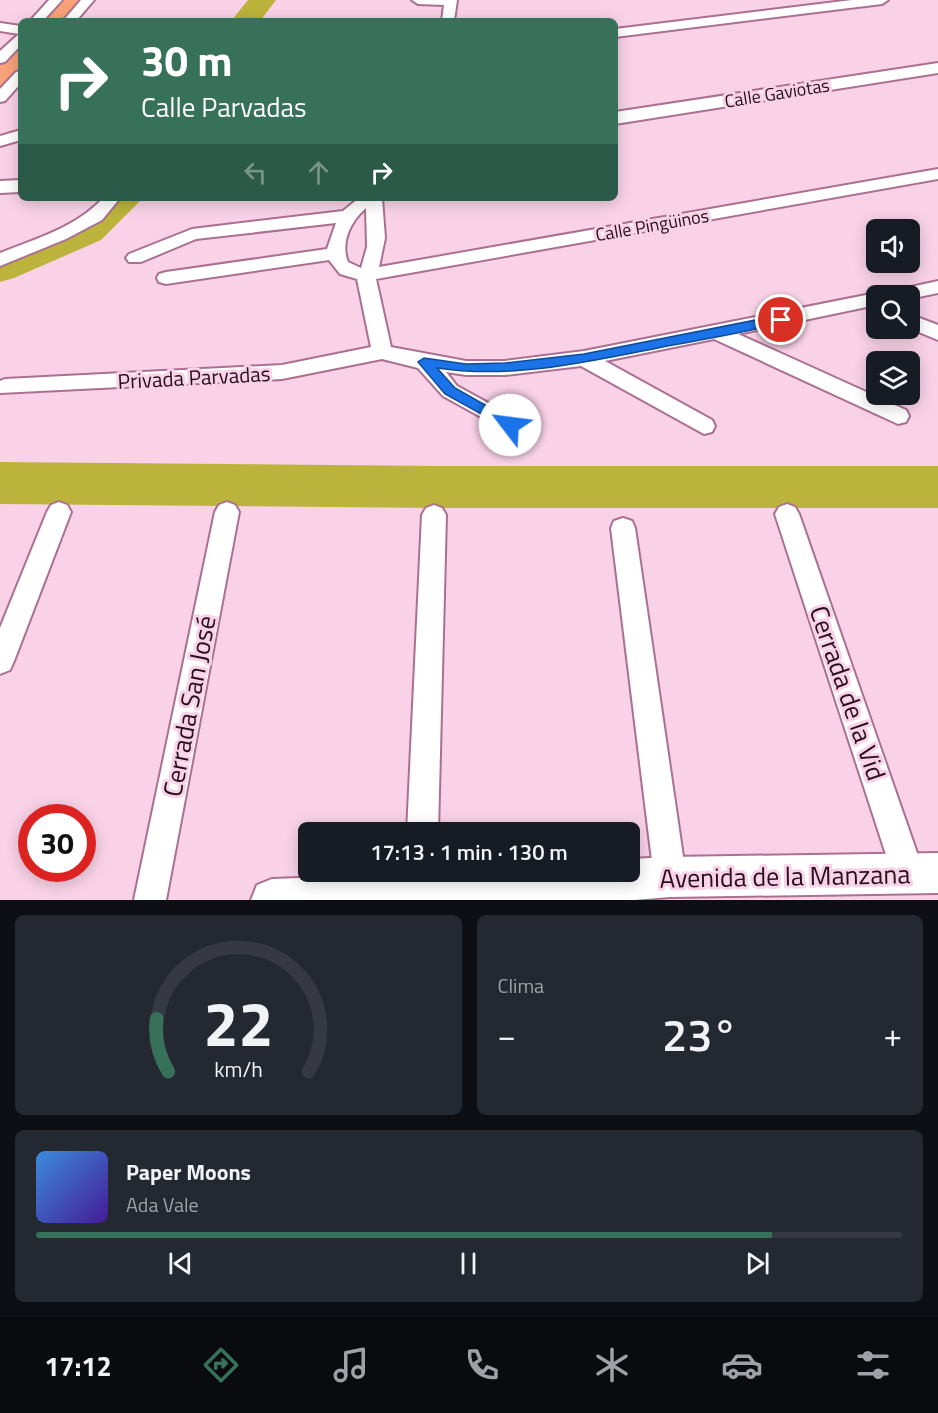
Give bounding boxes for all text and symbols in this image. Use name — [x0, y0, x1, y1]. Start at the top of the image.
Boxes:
text: 30 m — [141, 28, 233, 92]
icon: right — [42, 42, 120, 120]
street label: Calle Gaviotas — [723, 71, 831, 115]
text: Calle Parvadas — [141, 86, 307, 127]
icon: left — [239, 156, 272, 189]
icon: ahead — [302, 156, 335, 189]
icon: right — [365, 156, 398, 189]
street label: Calle Pingüinos — [593, 202, 711, 248]
map controls — [866, 219, 920, 405]
button: sound — [866, 219, 920, 273]
button: search — [866, 285, 920, 339]
pin — [755, 294, 806, 345]
icon: arrive — [764, 303, 797, 336]
button: layers — [866, 351, 920, 405]
street label: Privada Parvadas — [117, 357, 271, 397]
position arrow — [478, 393, 542, 457]
street label: Cerrada de la Vid — [800, 600, 896, 786]
street label: Cerrada San José — [152, 612, 226, 800]
speed limit sign: 30 — [18, 804, 96, 882]
text: 17:13 · 1 min · 130 m — [370, 835, 568, 869]
street label: Avenida de la Manzana — [659, 854, 911, 898]
text: Clima — [498, 970, 544, 1001]
text: 22 — [203, 975, 273, 1070]
text: 23° — [662, 1000, 738, 1068]
text: − — [498, 1010, 516, 1060]
text: + — [884, 1010, 902, 1060]
text: km/h — [214, 1053, 263, 1085]
text: Paper Moons — [126, 1155, 251, 1189]
text: Ada Vale — [126, 1189, 199, 1220]
icon: previous — [164, 1247, 197, 1280]
icon: pause — [452, 1247, 485, 1280]
icon: next — [741, 1247, 774, 1280]
icon: directions — [200, 1344, 242, 1386]
icon: music — [330, 1344, 372, 1386]
icon: phone — [461, 1344, 503, 1386]
icon: climate — [591, 1344, 633, 1386]
icon: car — [721, 1344, 763, 1386]
icon: filters — [852, 1344, 894, 1386]
text: 17:12 — [44, 1345, 112, 1386]

